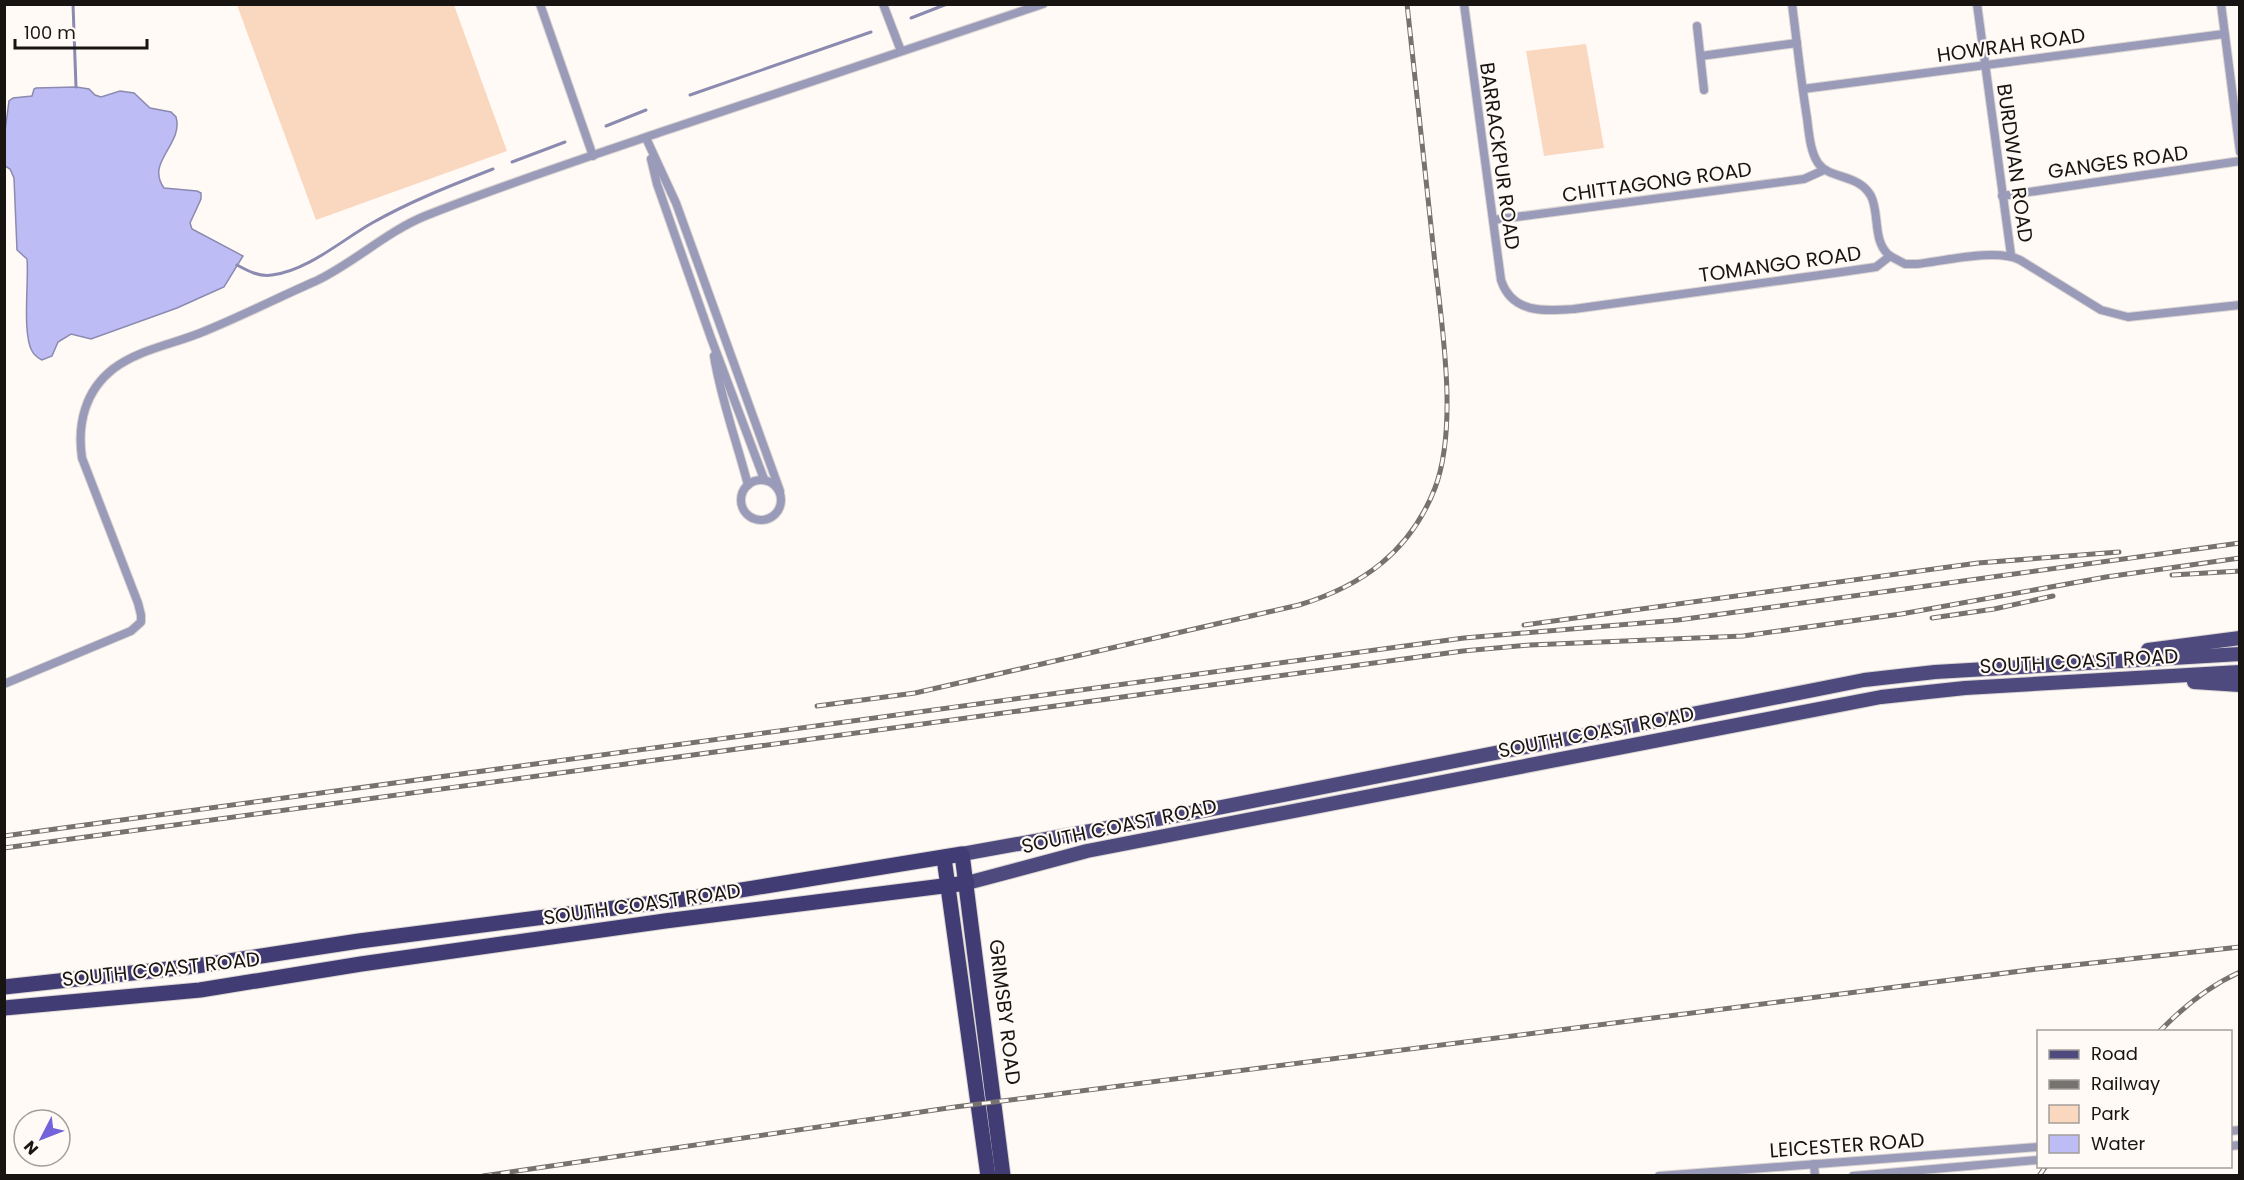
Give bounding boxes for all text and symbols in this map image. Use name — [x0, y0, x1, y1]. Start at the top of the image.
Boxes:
scale bar — [15, 12, 147, 50]
text: 100 m — [24, 20, 76, 45]
street label: HOWRAH ROAD — [1935, 21, 2087, 69]
street label: BARRACKPUR ROAD — [1473, 60, 1527, 252]
street label: BURDWAN ROAD — [1990, 82, 2040, 244]
street label: GANGES ROAD — [2046, 138, 2190, 186]
street label: CHITTAGONG ROAD — [1560, 155, 1754, 209]
street label: TOMANGO ROAD — [1697, 239, 1863, 289]
street label: SOUTH COAST ROAD — [1979, 642, 2179, 680]
street label: SOUTH COAST ROAD — [1496, 699, 1696, 765]
street label: SOUTH COAST ROAD — [1019, 792, 1219, 860]
street label: SOUTH COAST ROAD — [542, 876, 742, 932]
street label: GRIMSBY ROAD — [982, 938, 1028, 1086]
street label: SOUTH COAST ROAD — [61, 945, 261, 993]
legend — [2037, 1030, 2232, 1168]
text: Road — [2091, 1041, 2138, 1066]
text: Railway — [2091, 1071, 2160, 1096]
text: Park — [2091, 1101, 2130, 1126]
north arrow — [12, 1108, 72, 1168]
street label: LEICESTER ROAD — [1769, 1126, 1925, 1164]
text: Water — [2091, 1131, 2145, 1156]
text: N — [19, 1136, 44, 1160]

